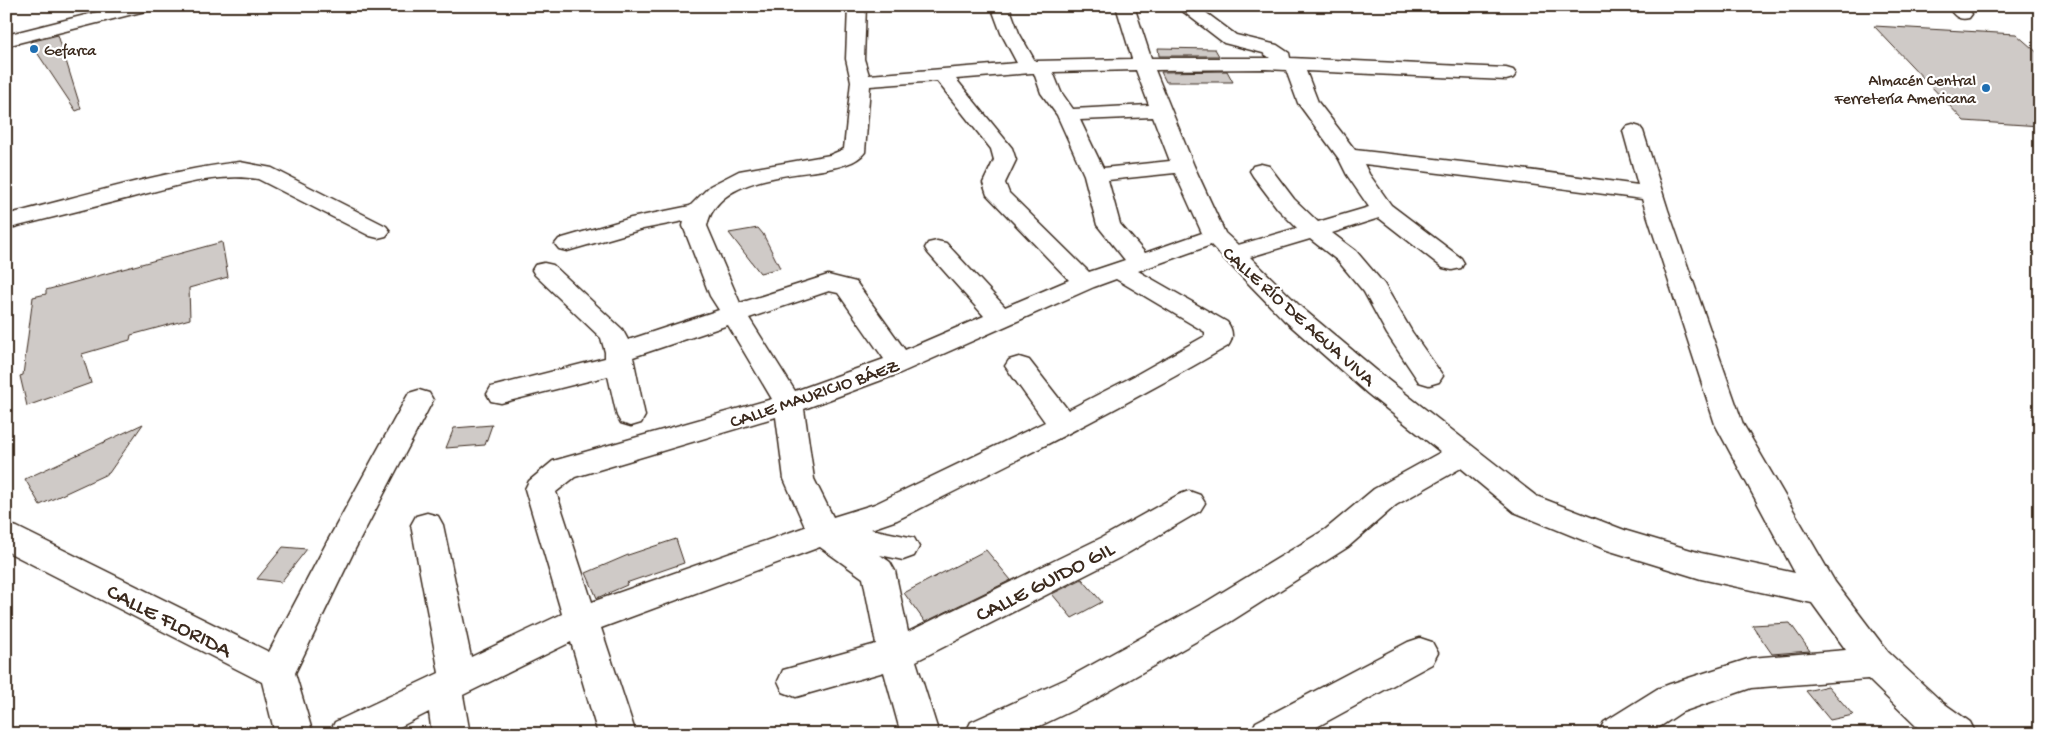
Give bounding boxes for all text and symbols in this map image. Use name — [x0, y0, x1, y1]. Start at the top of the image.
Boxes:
marker: Gefarca — [28, 43, 40, 55]
place label: Gefarca — [44, 43, 97, 62]
place label: Almacén Central Ferretería Americana — [1833, 73, 1977, 110]
marker: Almacén Central Ferretería Americana — [1980, 82, 1992, 94]
street label: CALLE RÍO DE AGUA VIVA — [1216, 243, 1380, 393]
street label: CALLE MAURICIO BÁEZ — [727, 355, 903, 435]
street label: CALLE GUIDO GIL — [972, 537, 1120, 630]
street label: CALLE FLORIDA — [101, 580, 236, 666]

